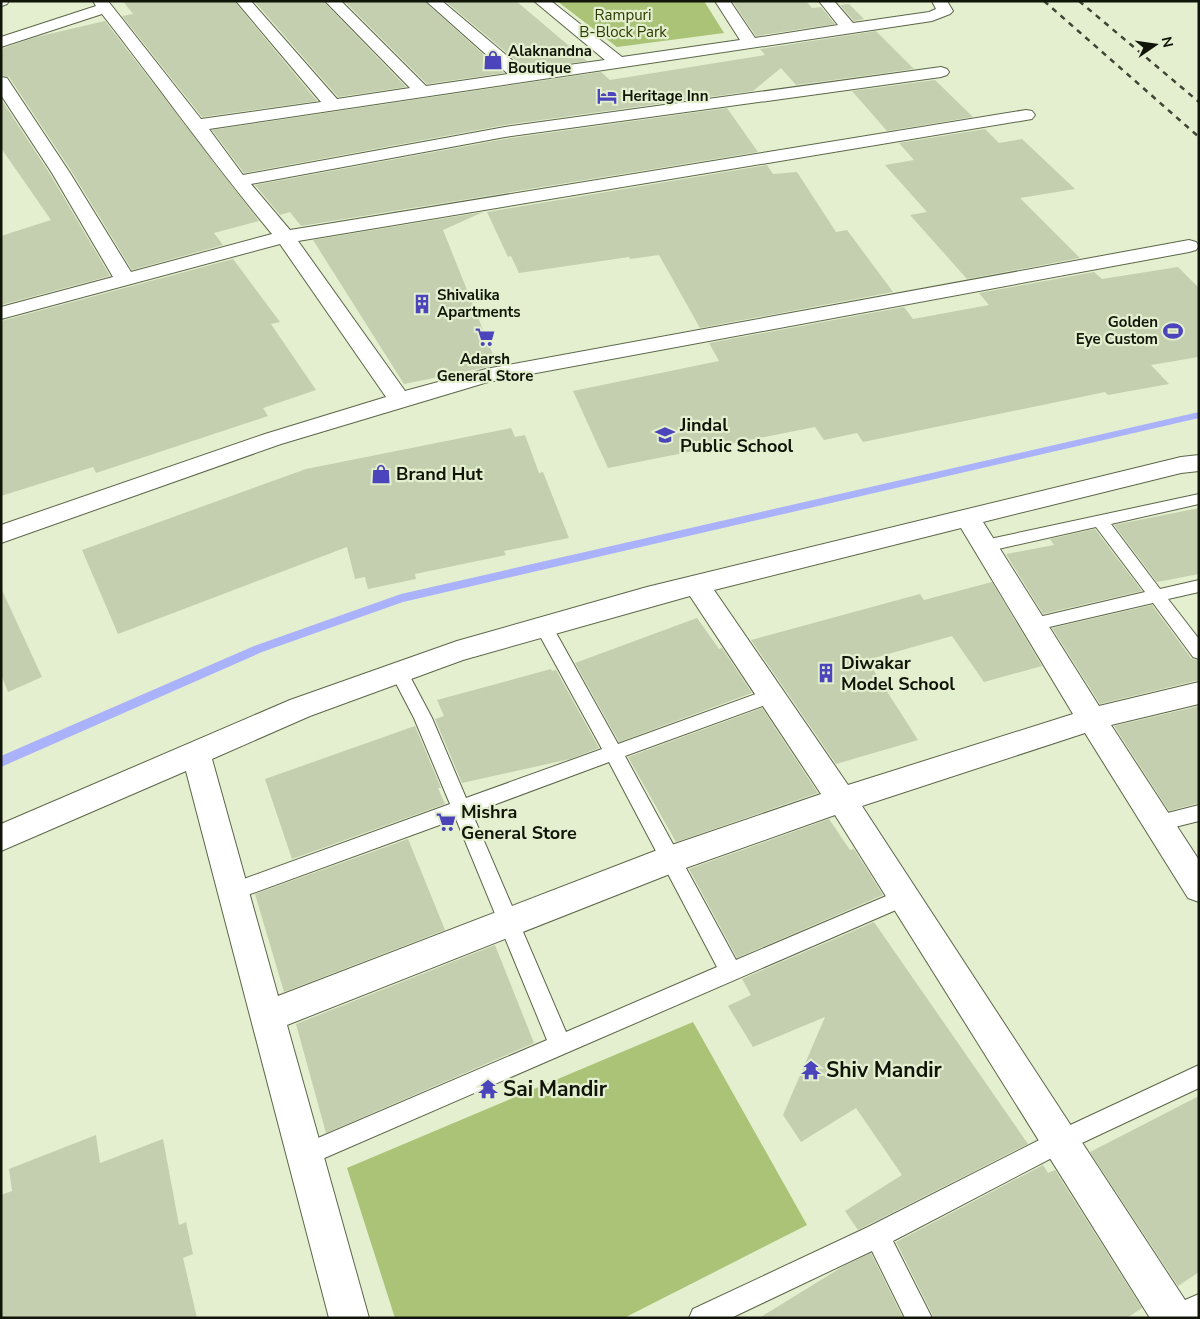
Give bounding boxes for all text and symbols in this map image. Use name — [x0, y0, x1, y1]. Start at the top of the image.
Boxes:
park label: Rampuri B-Block Park — [579, 5, 667, 42]
north arrow — [1130, 20, 1180, 70]
text: N — [1157, 35, 1178, 49]
place label: Alaknandna Boutique — [508, 41, 592, 78]
shop icon: Alaknandna Boutique — [482, 49, 504, 71]
hotel icon: Heritage Inn — [596, 85, 618, 107]
place label: Heritage Inn — [622, 86, 708, 106]
place label: Shivalika Apartments — [437, 285, 521, 322]
building icon: Shivalika Apartments — [411, 293, 433, 315]
place label: Golden Eye Custom — [1076, 312, 1158, 349]
sports icon: Golden Eye Custom — [1162, 320, 1184, 342]
supermarket icon: Adarsh General Store — [474, 326, 496, 348]
place label: Adarsh General Store — [437, 349, 533, 386]
place label: Jindal Public School — [679, 413, 794, 458]
school or university icon: Jindal Public School — [654, 424, 676, 446]
place label: Brand Hut — [396, 462, 483, 486]
shop icon: Brand Hut — [370, 463, 392, 485]
place label: Diwakar Model School — [841, 651, 955, 696]
building icon: Diwakar Model School — [815, 662, 837, 684]
place label: Mishra General Store — [461, 800, 577, 845]
supermarket icon: Mishra General Store — [435, 811, 457, 833]
place label: Shiv Mandir — [826, 1056, 943, 1084]
temple icon: Shiv Mandir — [800, 1059, 822, 1081]
place label: Sai Mandir — [503, 1075, 608, 1103]
temple icon: Sai Mandir — [477, 1078, 499, 1100]

